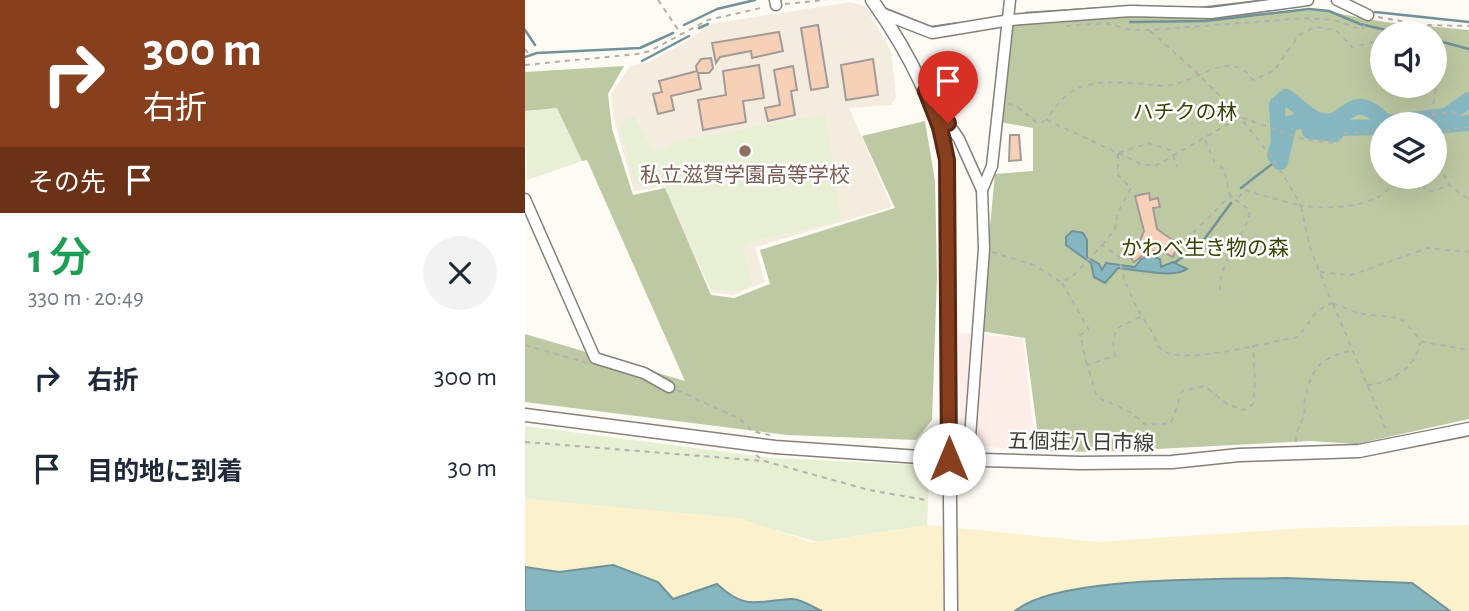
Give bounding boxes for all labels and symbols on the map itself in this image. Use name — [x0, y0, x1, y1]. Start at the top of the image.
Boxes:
pin — [918, 51, 978, 123]
park label: ハチクの林 — [1133, 101, 1238, 123]
marker: 私立滋賀学園高等学校 — [737, 143, 753, 159]
place label: 私立滋賀学園高等学校 — [640, 164, 850, 186]
park label: かわべ生き物の森 — [1121, 237, 1289, 259]
position arrow — [912, 422, 986, 496]
street label: 五個荘八日市線 — [1007, 430, 1155, 454]

